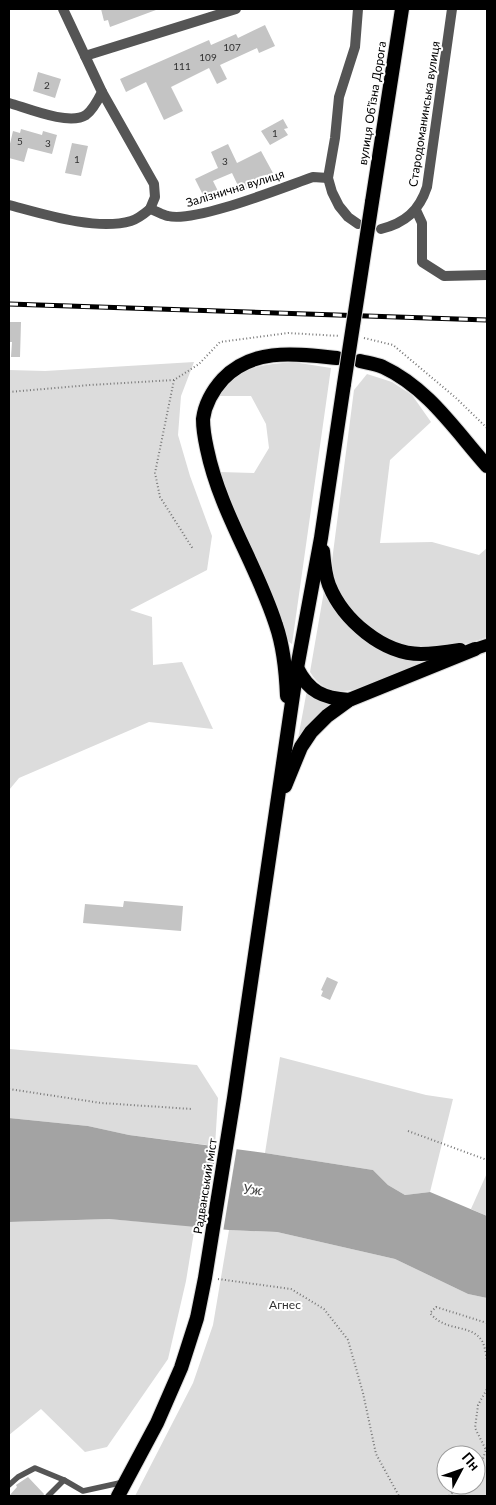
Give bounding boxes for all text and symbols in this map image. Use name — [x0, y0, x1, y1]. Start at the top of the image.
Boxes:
street label: вулиця Обʼїзна Дорога — [355, 40, 389, 166]
street label: Стародоманинська вулиця — [405, 40, 443, 188]
house number: 107 — [223, 41, 241, 53]
house number: 109 — [199, 51, 217, 63]
house number: 111 — [173, 60, 191, 72]
house number: 2 — [44, 79, 50, 91]
house number: 1 — [272, 127, 278, 139]
house number: 5 — [17, 135, 23, 147]
house number: 3 — [45, 137, 51, 149]
house number: 1 — [74, 153, 80, 165]
house number: 3 — [222, 155, 228, 167]
street label: Залізнична вулиця — [184, 166, 286, 210]
street label: Радванський міст — [190, 1137, 220, 1235]
water label: Уж — [243, 1180, 264, 1198]
park label: Агнес — [269, 1297, 301, 1312]
north arrow — [436, 1445, 486, 1495]
text: Пн — [459, 1449, 484, 1474]

